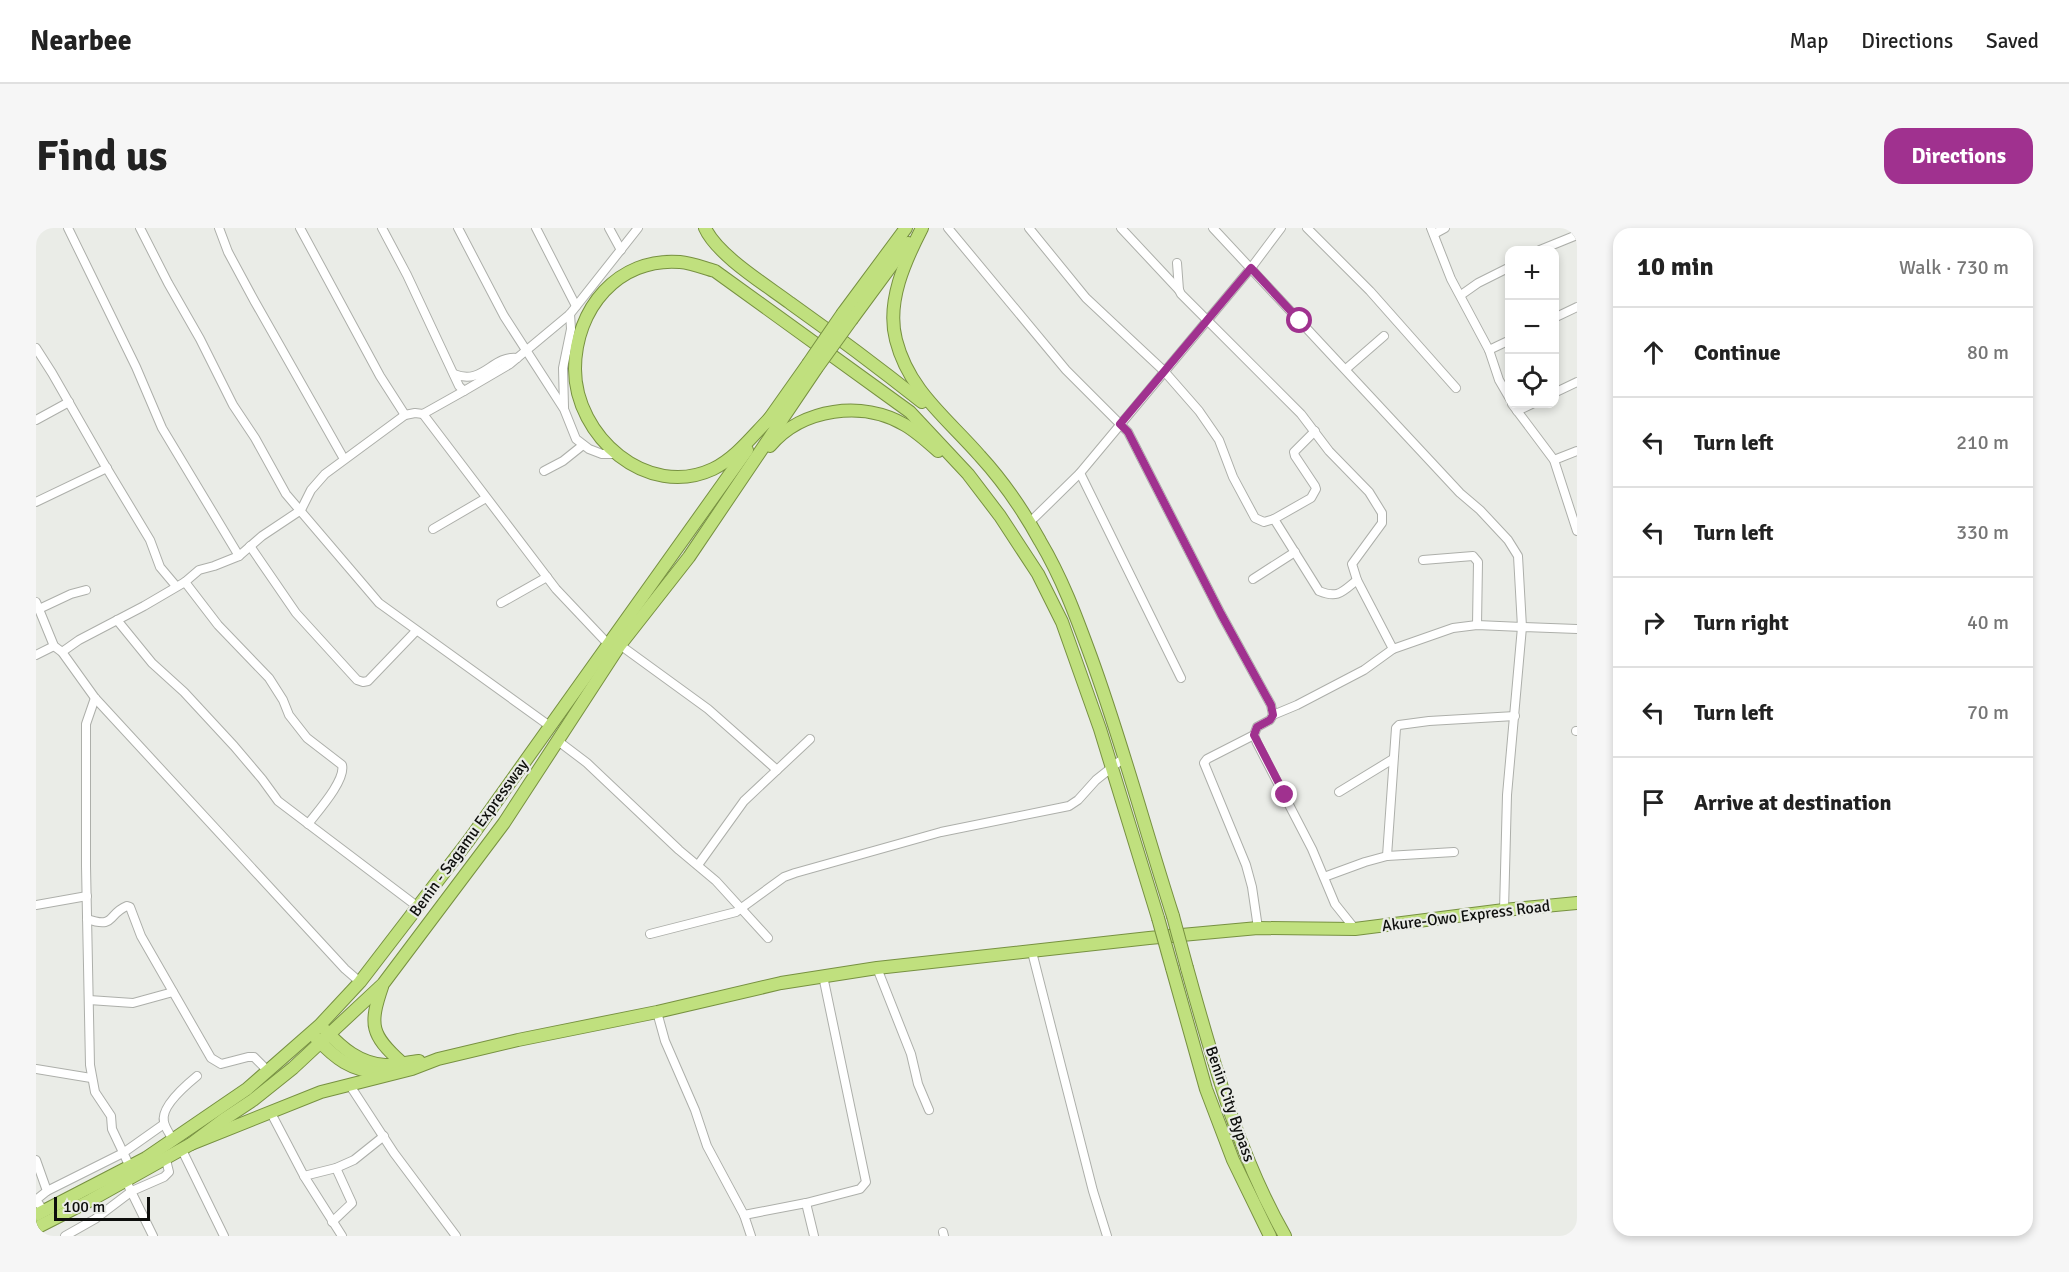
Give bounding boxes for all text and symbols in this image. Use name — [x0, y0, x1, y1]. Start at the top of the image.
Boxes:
text: Nearbee — [30, 24, 132, 58]
text: Map — [1790, 28, 1828, 54]
text: Directions — [1861, 28, 1953, 54]
text: Saved — [1986, 28, 2039, 54]
button: Directions — [1884, 128, 2033, 184]
text: Find us — [36, 131, 167, 182]
map controls — [1505, 246, 1559, 408]
button: + — [1505, 246, 1559, 300]
text: 10 min — [1637, 251, 1714, 283]
text: Walk · 730 m — [1899, 255, 2009, 280]
button: − — [1505, 300, 1559, 354]
route start — [1286, 307, 1312, 333]
icon: ahead — [1637, 336, 1670, 369]
text: Continue — [1694, 339, 1781, 366]
text: 80 m — [1967, 340, 2009, 365]
button: locate — [1505, 354, 1559, 408]
icon: left — [1637, 426, 1670, 459]
text: Turn left — [1694, 429, 1774, 456]
text: 210 m — [1956, 430, 2009, 455]
icon: left — [1637, 516, 1670, 549]
text: Turn left — [1694, 519, 1774, 546]
text: 330 m — [1956, 520, 2009, 545]
icon: right — [1637, 606, 1670, 639]
text: Turn right — [1694, 609, 1789, 636]
text: 40 m — [1967, 610, 2009, 635]
icon: left — [1637, 696, 1670, 729]
text: Turn left — [1694, 699, 1774, 726]
text: 70 m — [1967, 700, 2009, 725]
street label: Benin - Sagamu Expressway — [405, 755, 533, 921]
route end — [1271, 781, 1297, 807]
icon: arrive — [1637, 786, 1670, 819]
text: Arrive at destination — [1694, 789, 1891, 816]
street label: Akure-Owo Express Road — [1381, 896, 1551, 936]
street label: Benin City Bypass — [1201, 1043, 1259, 1165]
scale bar — [54, 1194, 150, 1222]
text: 100 m — [63, 1197, 105, 1217]

